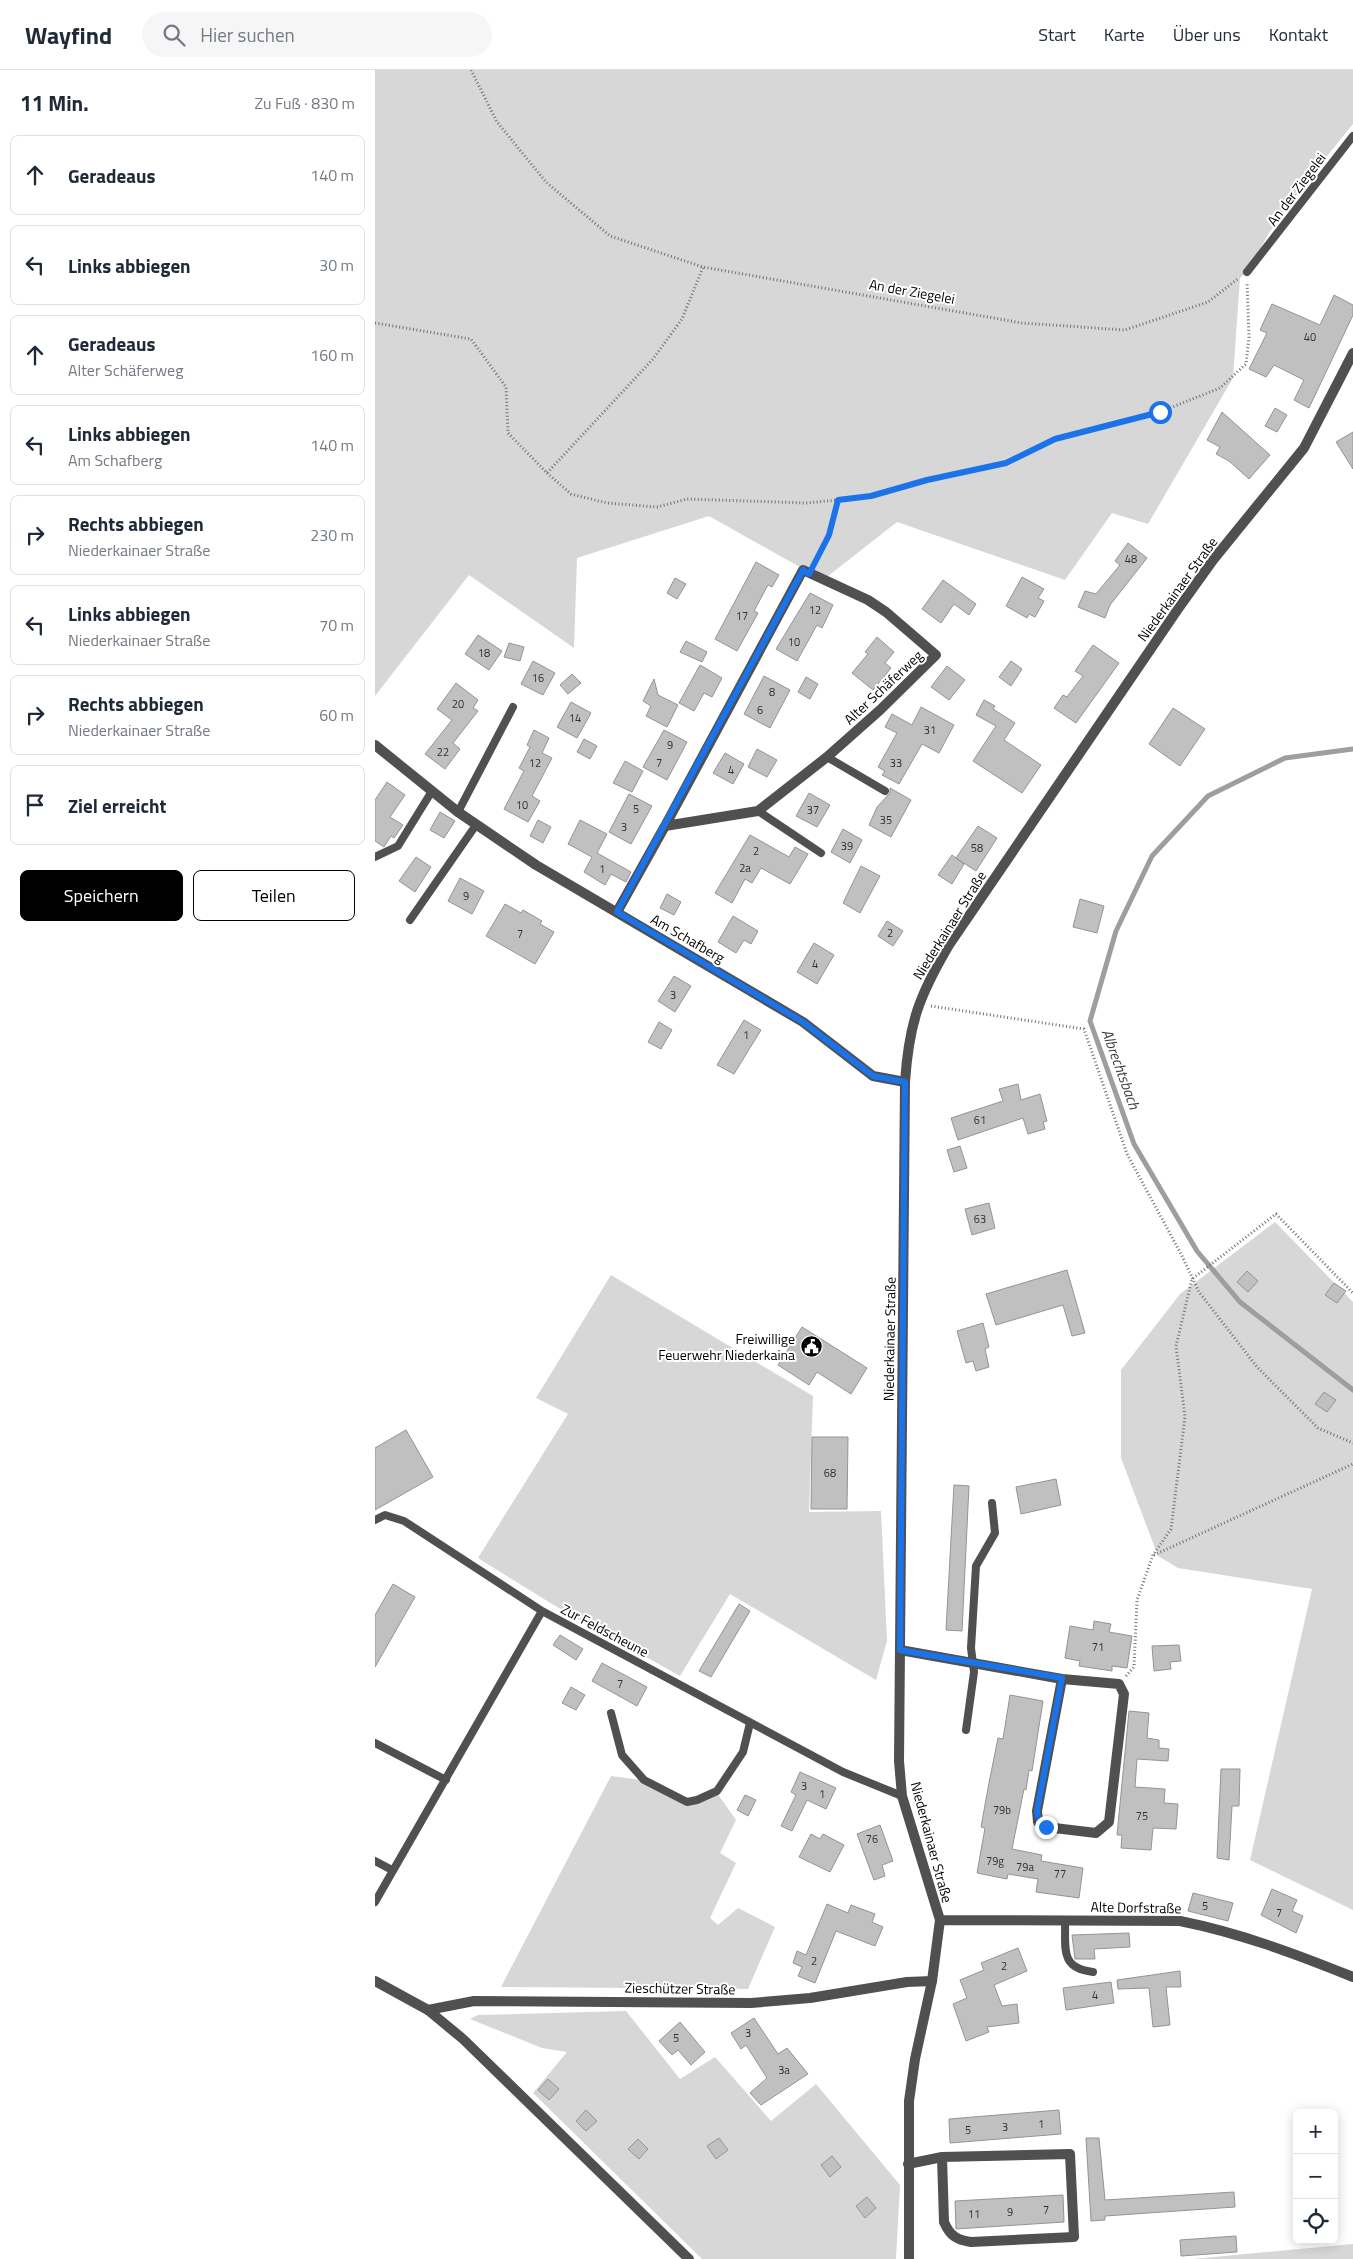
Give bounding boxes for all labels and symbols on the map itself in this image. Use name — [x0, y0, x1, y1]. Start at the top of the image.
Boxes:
street label: An der Ziegelei — [1262, 148, 1330, 230]
street label: An der Ziegelei — [868, 273, 956, 309]
house number: 40 — [1304, 329, 1316, 345]
route start — [1149, 401, 1172, 424]
street label: Niederkainaer Straße — [1132, 532, 1222, 646]
house number: 48 — [1125, 551, 1137, 567]
house number: 12 — [809, 602, 821, 618]
house number: 17 — [736, 608, 748, 624]
house number: 10 — [788, 634, 800, 650]
house number: 18 — [478, 645, 490, 661]
street label: Alter Schäferweg — [839, 645, 927, 729]
house number: 16 — [532, 670, 544, 686]
house number: 8 — [769, 684, 775, 700]
house number: 20 — [452, 696, 464, 712]
house number: 6 — [757, 702, 763, 718]
house number: 14 — [569, 710, 581, 726]
house number: 31 — [924, 722, 936, 738]
house number: 9 — [667, 737, 673, 753]
house number: 22 — [437, 744, 449, 760]
house number: 12 — [529, 755, 541, 771]
house number: 7 — [656, 755, 662, 771]
house number: 33 — [890, 755, 902, 771]
house number: 4 — [728, 762, 734, 778]
house number: 10 — [516, 797, 528, 813]
house number: 5 — [633, 801, 639, 817]
house number: 37 — [807, 802, 819, 818]
house number: 35 — [880, 812, 892, 828]
house number: 3 — [621, 819, 627, 835]
house number: 39 — [841, 838, 853, 854]
house number: 58 — [971, 840, 983, 856]
house number: 2 — [753, 843, 759, 859]
house number: 2a — [739, 860, 751, 876]
house number: 1 — [599, 861, 605, 877]
street label: Niederkainaer Straße — [907, 867, 991, 983]
house number: 9 — [463, 888, 469, 904]
street label: Am Schafberg — [647, 908, 729, 968]
house number: 2 — [887, 925, 893, 941]
house number: 7 — [517, 926, 523, 942]
house number: 4 — [812, 956, 818, 972]
house number: 3 — [670, 987, 676, 1003]
water label: Albrechtsbach — [1096, 1026, 1146, 1113]
house number: 1 — [743, 1027, 749, 1043]
house number: 61 — [974, 1112, 986, 1128]
house number: 63 — [974, 1211, 986, 1227]
street label: Niederkainaer Straße — [877, 1277, 901, 1401]
place label: Freiwillige Feuerwehr Niederkaina — [658, 1328, 795, 1365]
public building icon: Freiwillige Feuerwehr Niederkaina — [799, 1334, 823, 1358]
house number: 68 — [824, 1465, 836, 1481]
street label: Zur Feldscheune — [557, 1598, 653, 1662]
house number: 71 — [1092, 1639, 1104, 1655]
house number: 7 — [617, 1676, 623, 1692]
house number: 3 — [801, 1778, 807, 1794]
street label: Niederkainaer Straße — [906, 1779, 958, 1905]
house number: 1 — [819, 1786, 825, 1802]
house number: 79b — [993, 1802, 1011, 1818]
house number: 75 — [1136, 1808, 1148, 1824]
route end — [1035, 1816, 1058, 1839]
house number: 76 — [866, 1831, 878, 1847]
house number: 79g — [986, 1853, 1004, 1869]
house number: 79a — [1016, 1859, 1034, 1875]
house number: 77 — [1054, 1866, 1066, 1882]
street label: Alte Dorfstraße — [1090, 1896, 1182, 1918]
house number: 5 — [1202, 1898, 1208, 1914]
house number: 7 — [1276, 1905, 1282, 1921]
house number: 2 — [811, 1953, 817, 1969]
house number: 2 — [1001, 1958, 1007, 1974]
street label: Zieschützer Straße — [624, 1977, 736, 1999]
house number: 4 — [1092, 1987, 1098, 2003]
house number: 3 — [745, 2025, 751, 2041]
house number: 5 — [673, 2030, 679, 2046]
house number: 3a — [778, 2062, 790, 2078]
house number: 1 — [1038, 2116, 1044, 2132]
house number: 3 — [1002, 2119, 1008, 2135]
house number: 5 — [965, 2122, 971, 2138]
house number: 7 — [1043, 2202, 1049, 2218]
house number: 9 — [1007, 2204, 1013, 2220]
house number: 11 — [968, 2206, 980, 2222]

